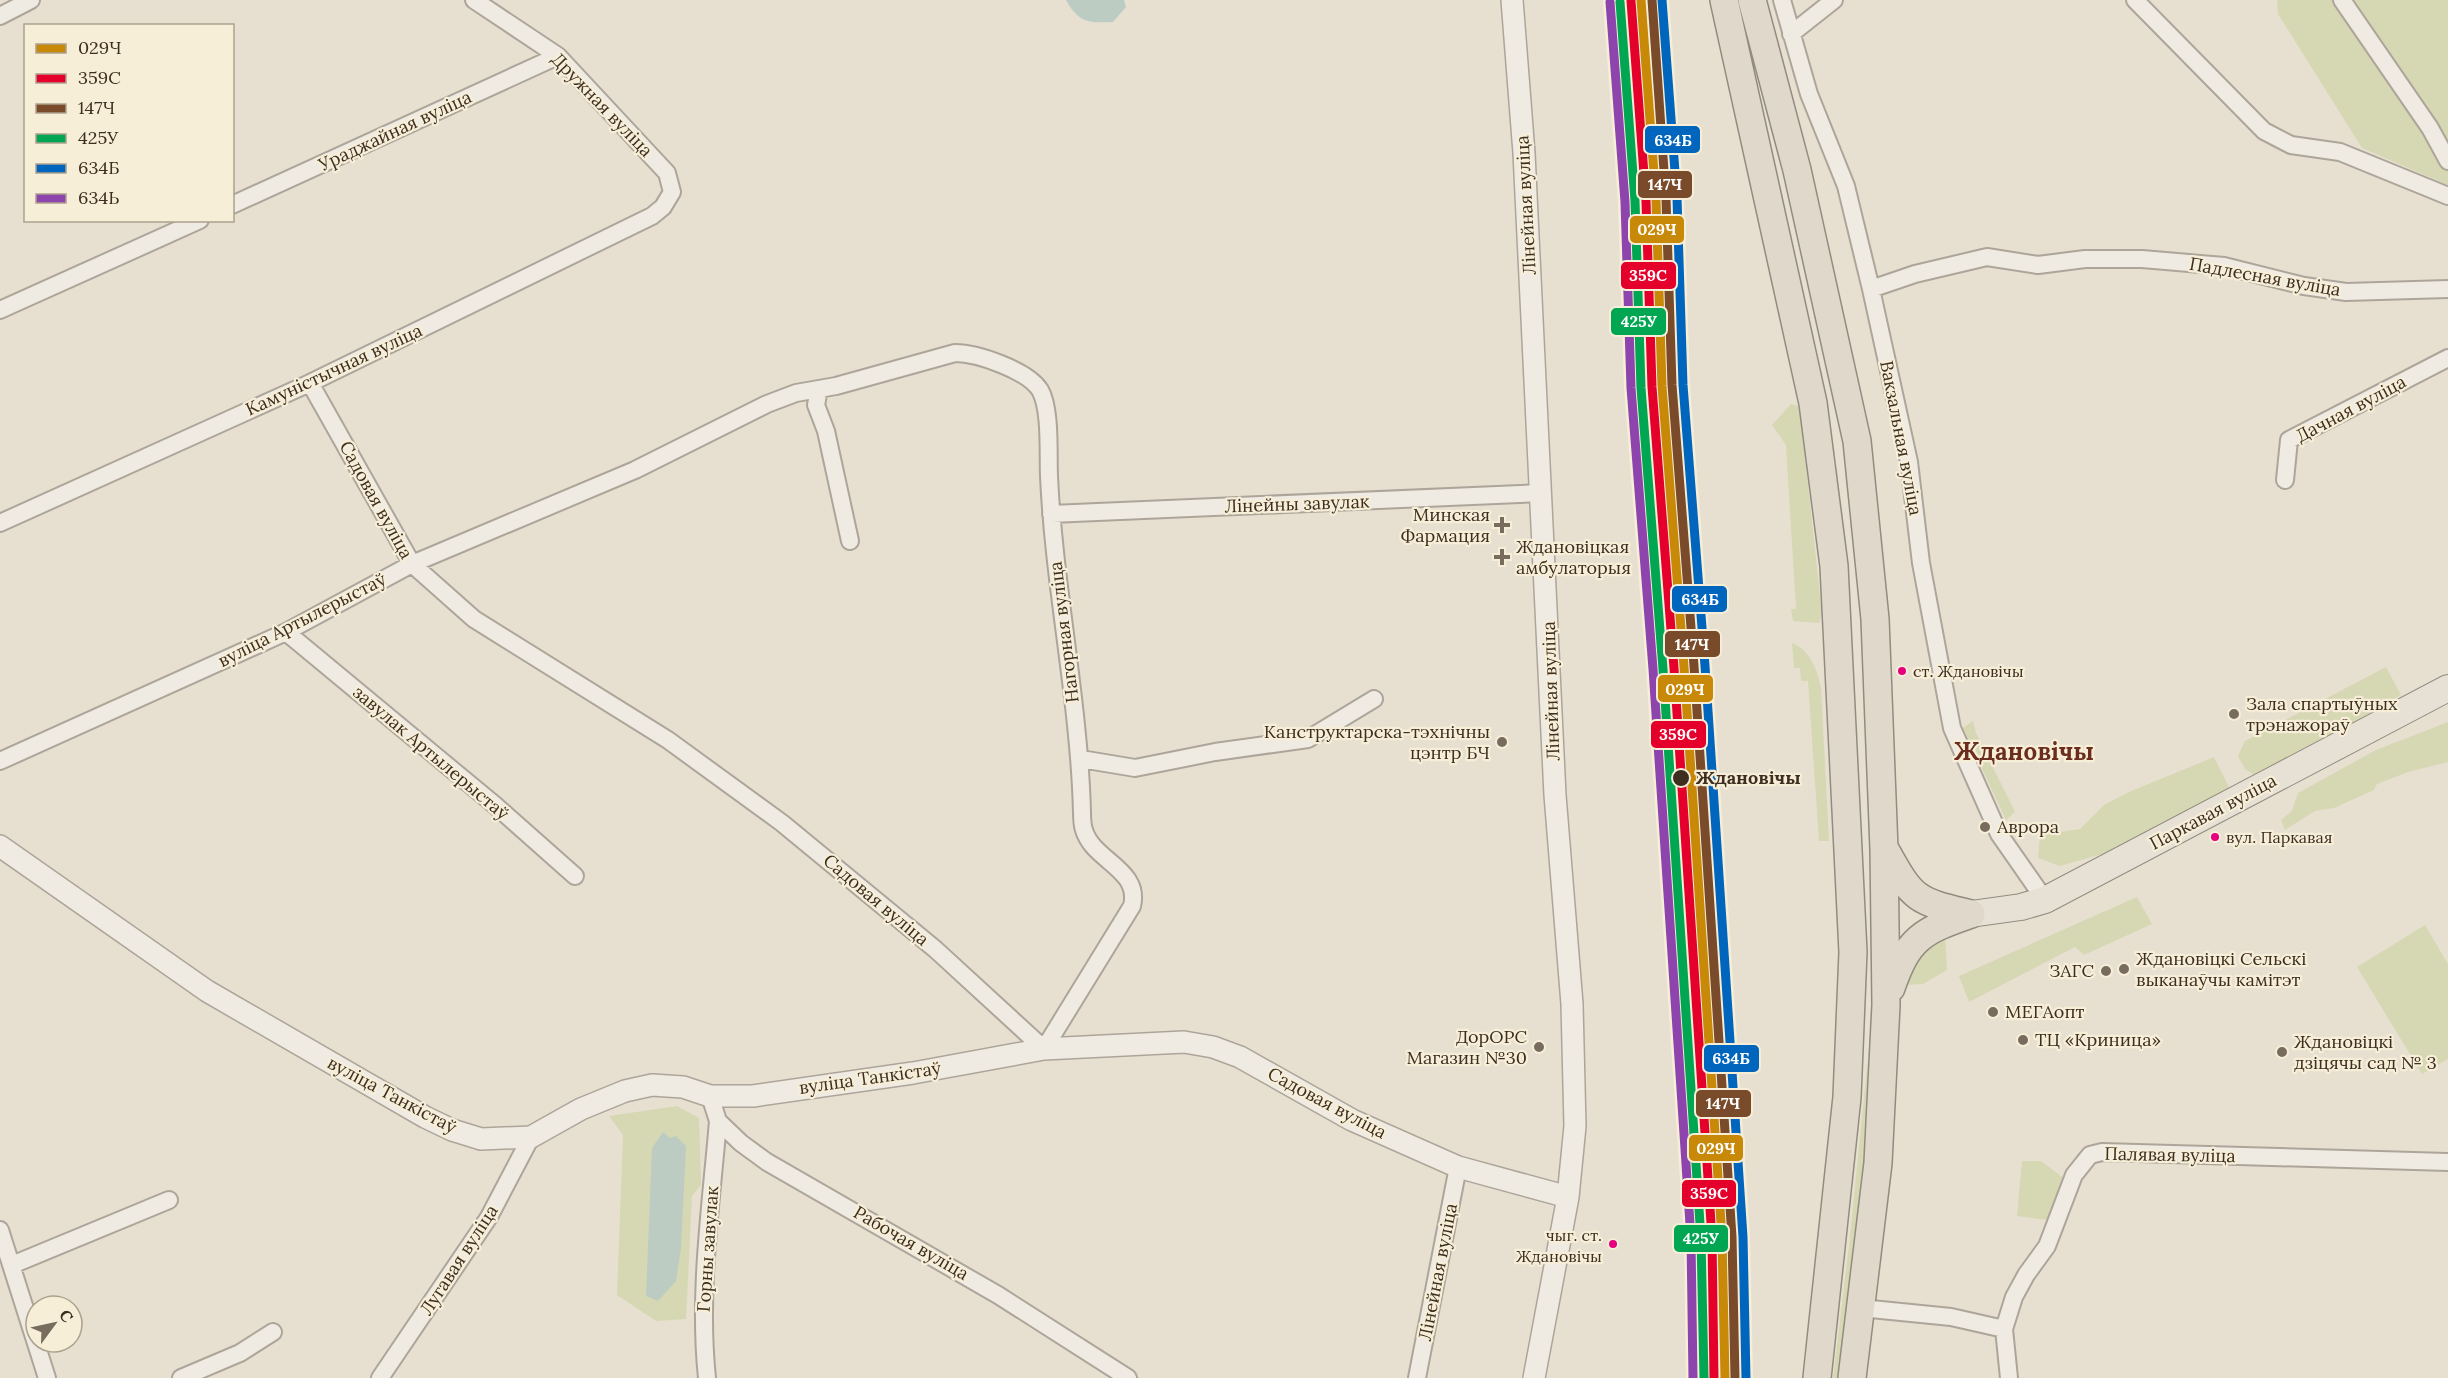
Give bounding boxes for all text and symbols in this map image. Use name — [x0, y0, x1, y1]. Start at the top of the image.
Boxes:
legend — [24, 24, 234, 222]
text: 029Ч — [78, 36, 122, 59]
street label: Дружная вуліца — [547, 48, 658, 162]
text: 359С — [78, 66, 121, 89]
street label: Ураджайная вуліца — [314, 85, 475, 176]
text: 147Ч — [78, 96, 115, 119]
line badge: 634Б — [1644, 125, 1701, 154]
text: 425У — [78, 126, 119, 149]
text: 634Б — [1654, 130, 1692, 150]
street label: Лінейная вуліца — [1510, 135, 1541, 275]
text: 634Б — [78, 156, 119, 179]
line badge: 147Ч — [1637, 170, 1693, 199]
text: 147Ч — [1648, 174, 1682, 194]
text: 634Ь — [78, 186, 119, 209]
line badge: 029Ч — [1629, 215, 1685, 244]
text: 029Ч — [1637, 219, 1677, 239]
street label: Падлесная вуліца — [2188, 252, 2343, 301]
line badge: 359С — [1620, 261, 1677, 290]
text: 359С — [1629, 265, 1667, 285]
line badge: 425У — [1610, 307, 1667, 336]
text: 425У — [1621, 311, 1658, 331]
street label: Камуністычная вуліца — [242, 318, 426, 421]
street label: Вакзальная вуліца — [1875, 358, 1928, 517]
street label: Дачная вуліца — [2292, 370, 2410, 447]
street label: Садовая вуліца — [335, 437, 418, 563]
street label: Лінейны завулак — [1224, 489, 1370, 518]
place label: Минская Фармация — [1401, 503, 1490, 547]
marker: Минская Фармация — [1495, 518, 1509, 532]
place label: Ждановіцкая амбулаторыя — [1516, 535, 1631, 579]
marker: Ждановіцкая амбулаторыя — [1493, 548, 1511, 566]
street label: Нагорная вуліца — [1043, 560, 1084, 704]
street label: вуліца Артылерыстаў — [214, 567, 390, 672]
line badge: 634Б — [1671, 585, 1728, 613]
text: 634Б — [1681, 589, 1719, 609]
street label: Лінейная вуліца — [1537, 621, 1564, 761]
line badge: 147Ч — [1664, 630, 1721, 658]
text: 147Ч — [1675, 634, 1709, 654]
place label: ст. Ждановічы — [1913, 661, 2024, 681]
marker: ст. Ждановічы — [1896, 665, 1908, 677]
line badge: 029Ч — [1657, 674, 1714, 703]
text: 029Ч — [1665, 679, 1705, 699]
street label: завулак Артылерыстаў — [349, 681, 514, 825]
place label: Зала спартыўных трэнажораў — [2246, 692, 2398, 736]
marker: Зала спартыўных трэнажораў — [2227, 707, 2241, 721]
place label: Канструктарска-тэхнічны цэнтр БЧ — [1264, 720, 1490, 764]
line badge: 359С — [1650, 720, 1707, 749]
text: 359С — [1659, 724, 1697, 744]
marker: Канструктарска-тэхнічны цэнтр БЧ — [1495, 735, 1509, 749]
district label: Ждановічы — [1954, 736, 2094, 767]
place label: Ждановічы — [1696, 766, 1801, 789]
marker: Ждановічы — [1671, 768, 1691, 788]
street label: Паркавая вуліца — [2145, 768, 2280, 855]
place label: Аврора — [1996, 815, 2059, 838]
marker: Аврора — [1978, 820, 1992, 834]
place label: вул. Паркавая — [2226, 827, 2332, 847]
marker: вул. Паркавая — [2209, 831, 2221, 843]
street label: Садовая вуліца — [819, 849, 934, 951]
place label: Ждановіцкі Сельскі выканаўчы камітэт — [2136, 947, 2306, 991]
place label: ЗАГС — [2049, 959, 2094, 982]
marker: Ждановіцкі Сельскі выканаўчы камітэт — [2117, 962, 2131, 976]
marker: ЗАГС — [2099, 964, 2113, 978]
place label: МЕГАопт — [2005, 1000, 2084, 1023]
marker: МЕГАопт — [1986, 1005, 2000, 1019]
place label: ДорОРС Магазин №30 — [1406, 1025, 1527, 1069]
place label: ТЦ «Криница» — [2035, 1028, 2161, 1051]
place label: Ждановіцкі дзіцячы сад № 3 — [2294, 1030, 2437, 1074]
marker: ТЦ «Криница» — [2016, 1033, 2030, 1047]
marker: ДорОРС Магазин №30 — [1532, 1040, 1546, 1054]
line badge: 634Б — [1703, 1044, 1760, 1073]
marker: Ждановіцкі дзіцячы сад № 3 — [2275, 1045, 2289, 1059]
text: 634Б — [1712, 1048, 1750, 1068]
street label: вуліца Танкістаў — [324, 1051, 461, 1139]
street label: вуліца Танкістаў — [797, 1056, 943, 1099]
street label: Садовая вуліца — [1264, 1062, 1391, 1143]
line badge: 147Ч — [1695, 1089, 1752, 1118]
text: 147Ч — [1706, 1093, 1740, 1113]
line badge: 029Ч — [1688, 1134, 1744, 1162]
text: 029Ч — [1696, 1138, 1736, 1158]
street label: Палявая вуліца — [2104, 1142, 2236, 1167]
line badge: 359С — [1681, 1179, 1737, 1208]
text: 359С — [1690, 1183, 1728, 1203]
street label: Горны завулак — [692, 1185, 723, 1313]
street label: Лугавая вуліца — [414, 1200, 503, 1319]
street label: Рабочая вуліца — [850, 1200, 973, 1285]
street label: Лінейная вуліца — [1413, 1201, 1462, 1343]
line badge: 425У — [1673, 1224, 1729, 1253]
place label: чыг. ст. Ждановічы — [1516, 1225, 1602, 1266]
text: 425У — [1683, 1228, 1720, 1248]
marker: чыг. ст. Ждановічы — [1607, 1238, 1619, 1250]
north arrow — [24, 1294, 84, 1354]
text: С — [55, 1306, 78, 1326]

